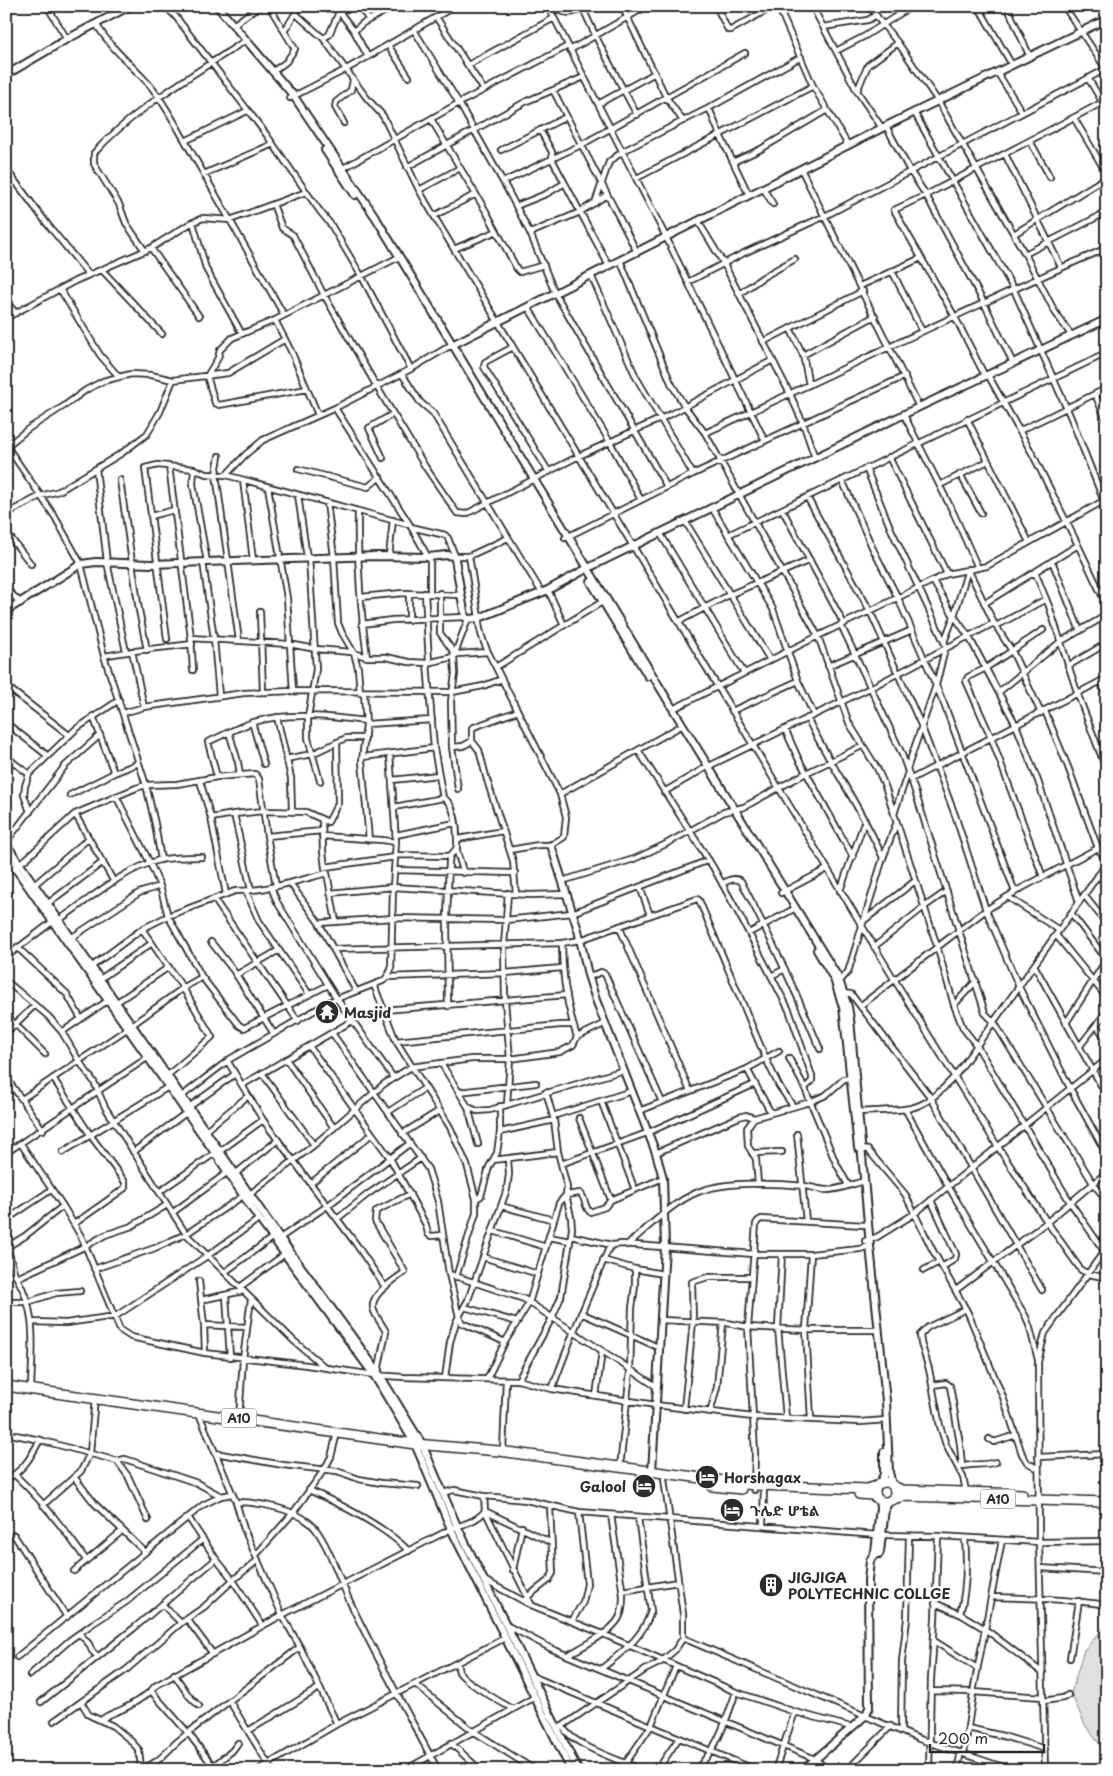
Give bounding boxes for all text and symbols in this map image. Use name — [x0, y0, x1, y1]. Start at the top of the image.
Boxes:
temple icon: Masjid — [314, 999, 340, 1025]
place label: Masjid — [344, 1002, 392, 1023]
road number: A10 — [222, 1409, 256, 1428]
hotel icon: Horshagax — [694, 1464, 720, 1490]
place label: Horshagax — [724, 1467, 801, 1488]
hotel icon: Galool — [631, 1473, 657, 1499]
place label: Galool — [580, 1476, 626, 1497]
road number: A10 — [980, 1490, 1016, 1508]
hotel icon: ጉሌድ ሆቴል — [719, 1497, 745, 1523]
place label: ጉሌድ ሆቴል — [750, 1500, 820, 1521]
place label: JIGJIGA POLYTECHNIC COLLGE — [788, 1567, 951, 1604]
building icon: JIGJIGA POLYTECHNIC COLLGE — [758, 1572, 784, 1598]
scale bar — [930, 1721, 1044, 1753]
text: 200 m — [938, 1726, 988, 1749]

